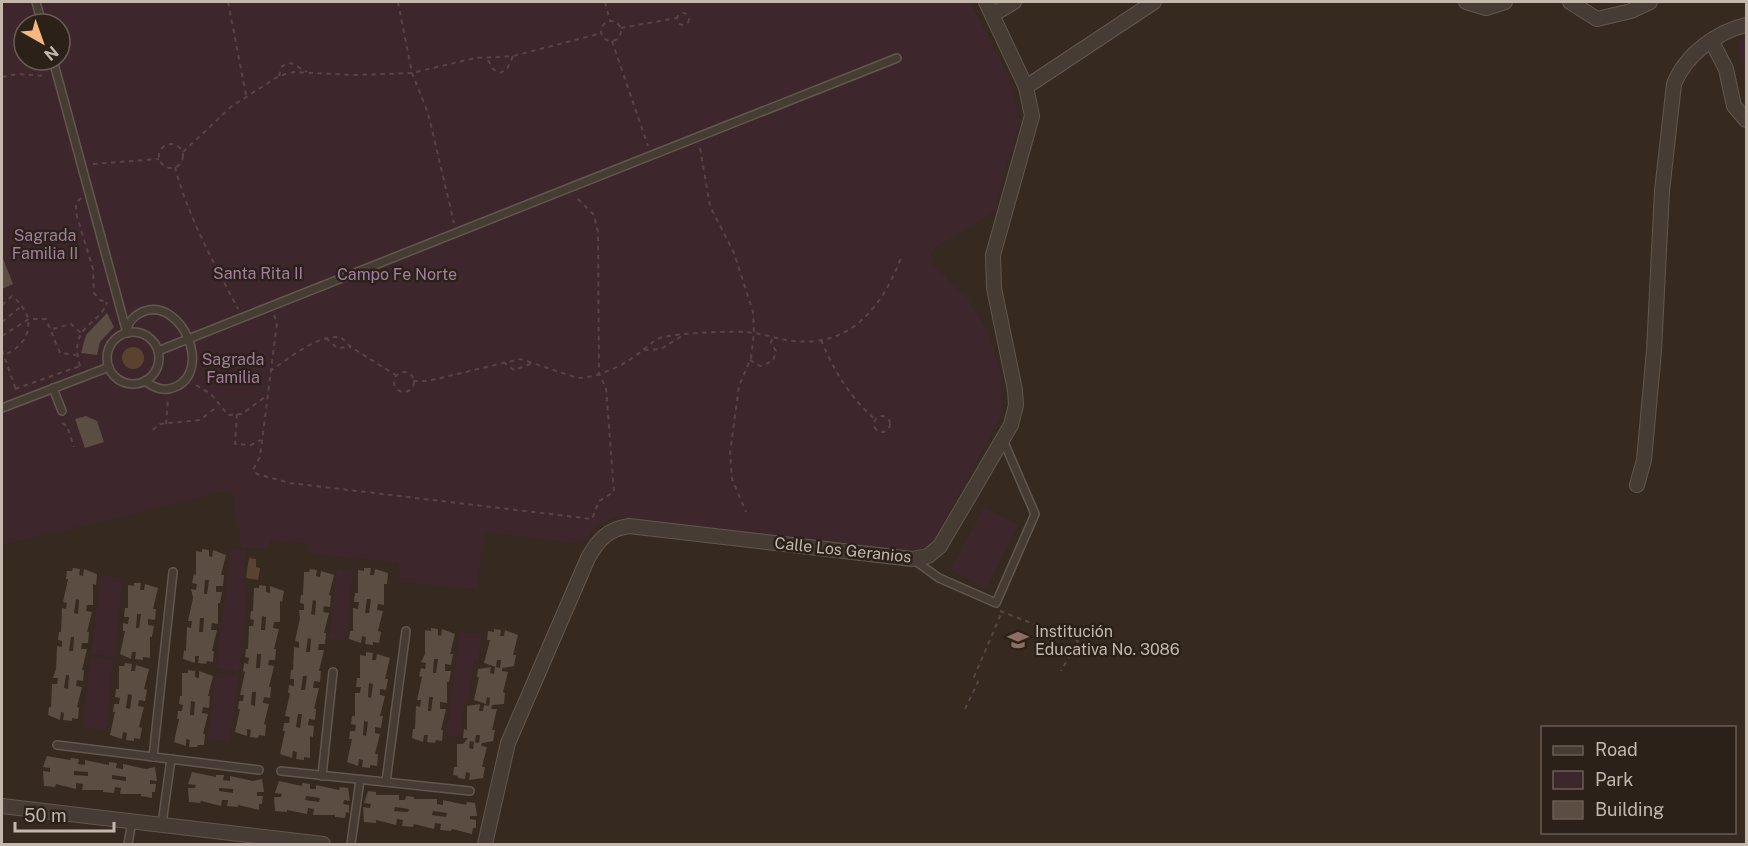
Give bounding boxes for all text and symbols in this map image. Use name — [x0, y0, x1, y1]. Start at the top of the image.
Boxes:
north arrow — [12, 12, 72, 72]
text: N — [40, 42, 62, 64]
park label: Sagrada Familia II — [12, 226, 78, 263]
park label: Santa Rita II — [213, 264, 303, 283]
park label: Campo Fe Norte — [337, 265, 457, 284]
park label: Sagrada Familia — [202, 350, 264, 387]
street label: Calle Los Geranios — [774, 533, 912, 567]
place label: Institución Educativa No. 3086 — [1035, 622, 1180, 659]
school or university icon: Institución Educativa No. 3086 — [1006, 628, 1030, 652]
legend — [1541, 726, 1736, 834]
text: Road — [1595, 739, 1638, 760]
text: Park — [1595, 769, 1633, 790]
scale bar — [15, 795, 114, 833]
text: Building — [1595, 799, 1664, 820]
text: 50 m — [24, 805, 67, 826]

